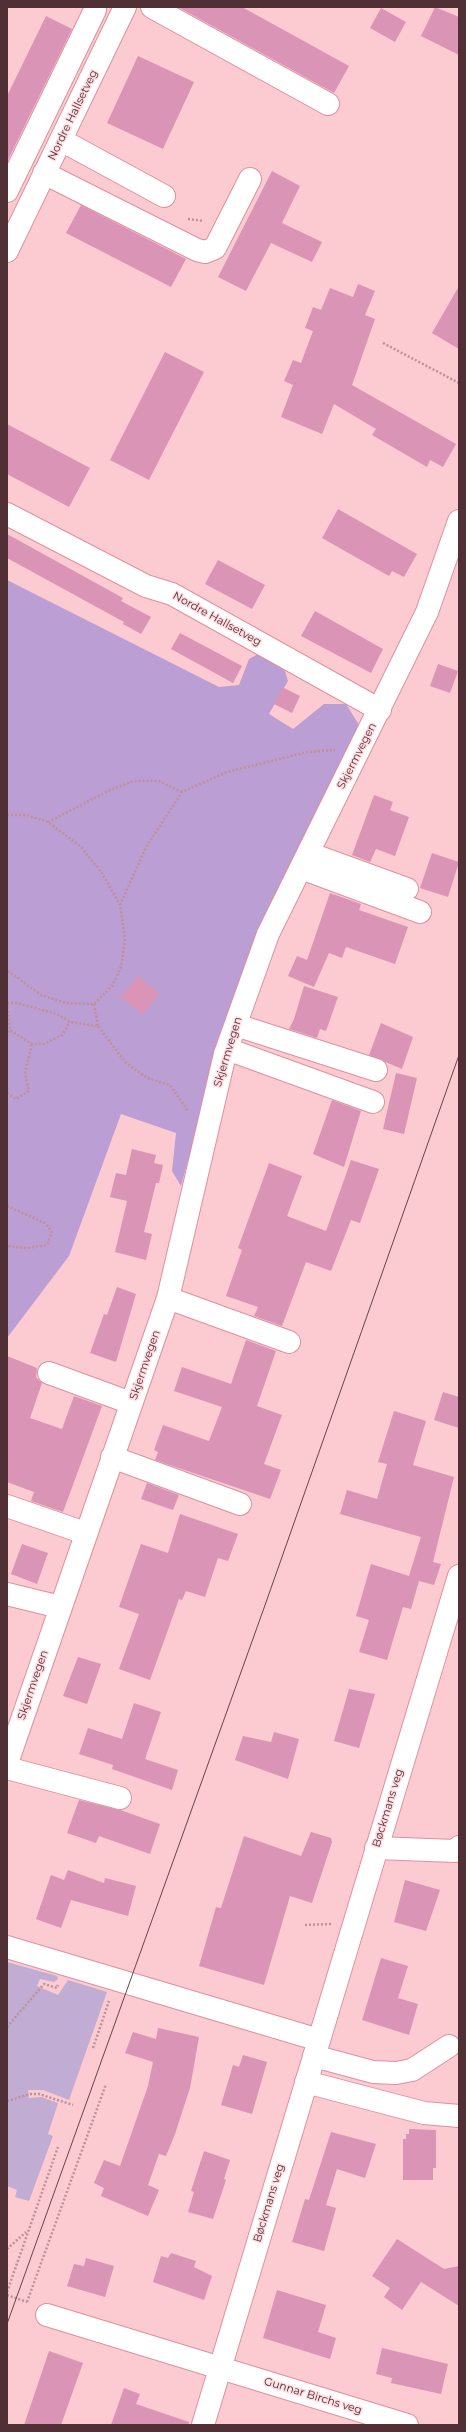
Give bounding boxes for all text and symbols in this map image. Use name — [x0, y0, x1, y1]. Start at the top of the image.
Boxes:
street label: Nordre Hallsetveg — [45, 68, 101, 162]
street label: Nordre Hallsetveg — [170, 589, 264, 649]
street label: Skjermvegen — [335, 721, 379, 791]
street label: Skjermvegen — [211, 1015, 245, 1089]
street label: Skjermvegen — [127, 1328, 163, 1402]
street label: Skjermvegen — [15, 1648, 51, 1722]
street label: Bøckmans veg — [370, 1767, 406, 1849]
street label: Bøckmans veg — [251, 2162, 287, 2244]
street label: Gunnar Birchs veg — [262, 2375, 364, 2417]

